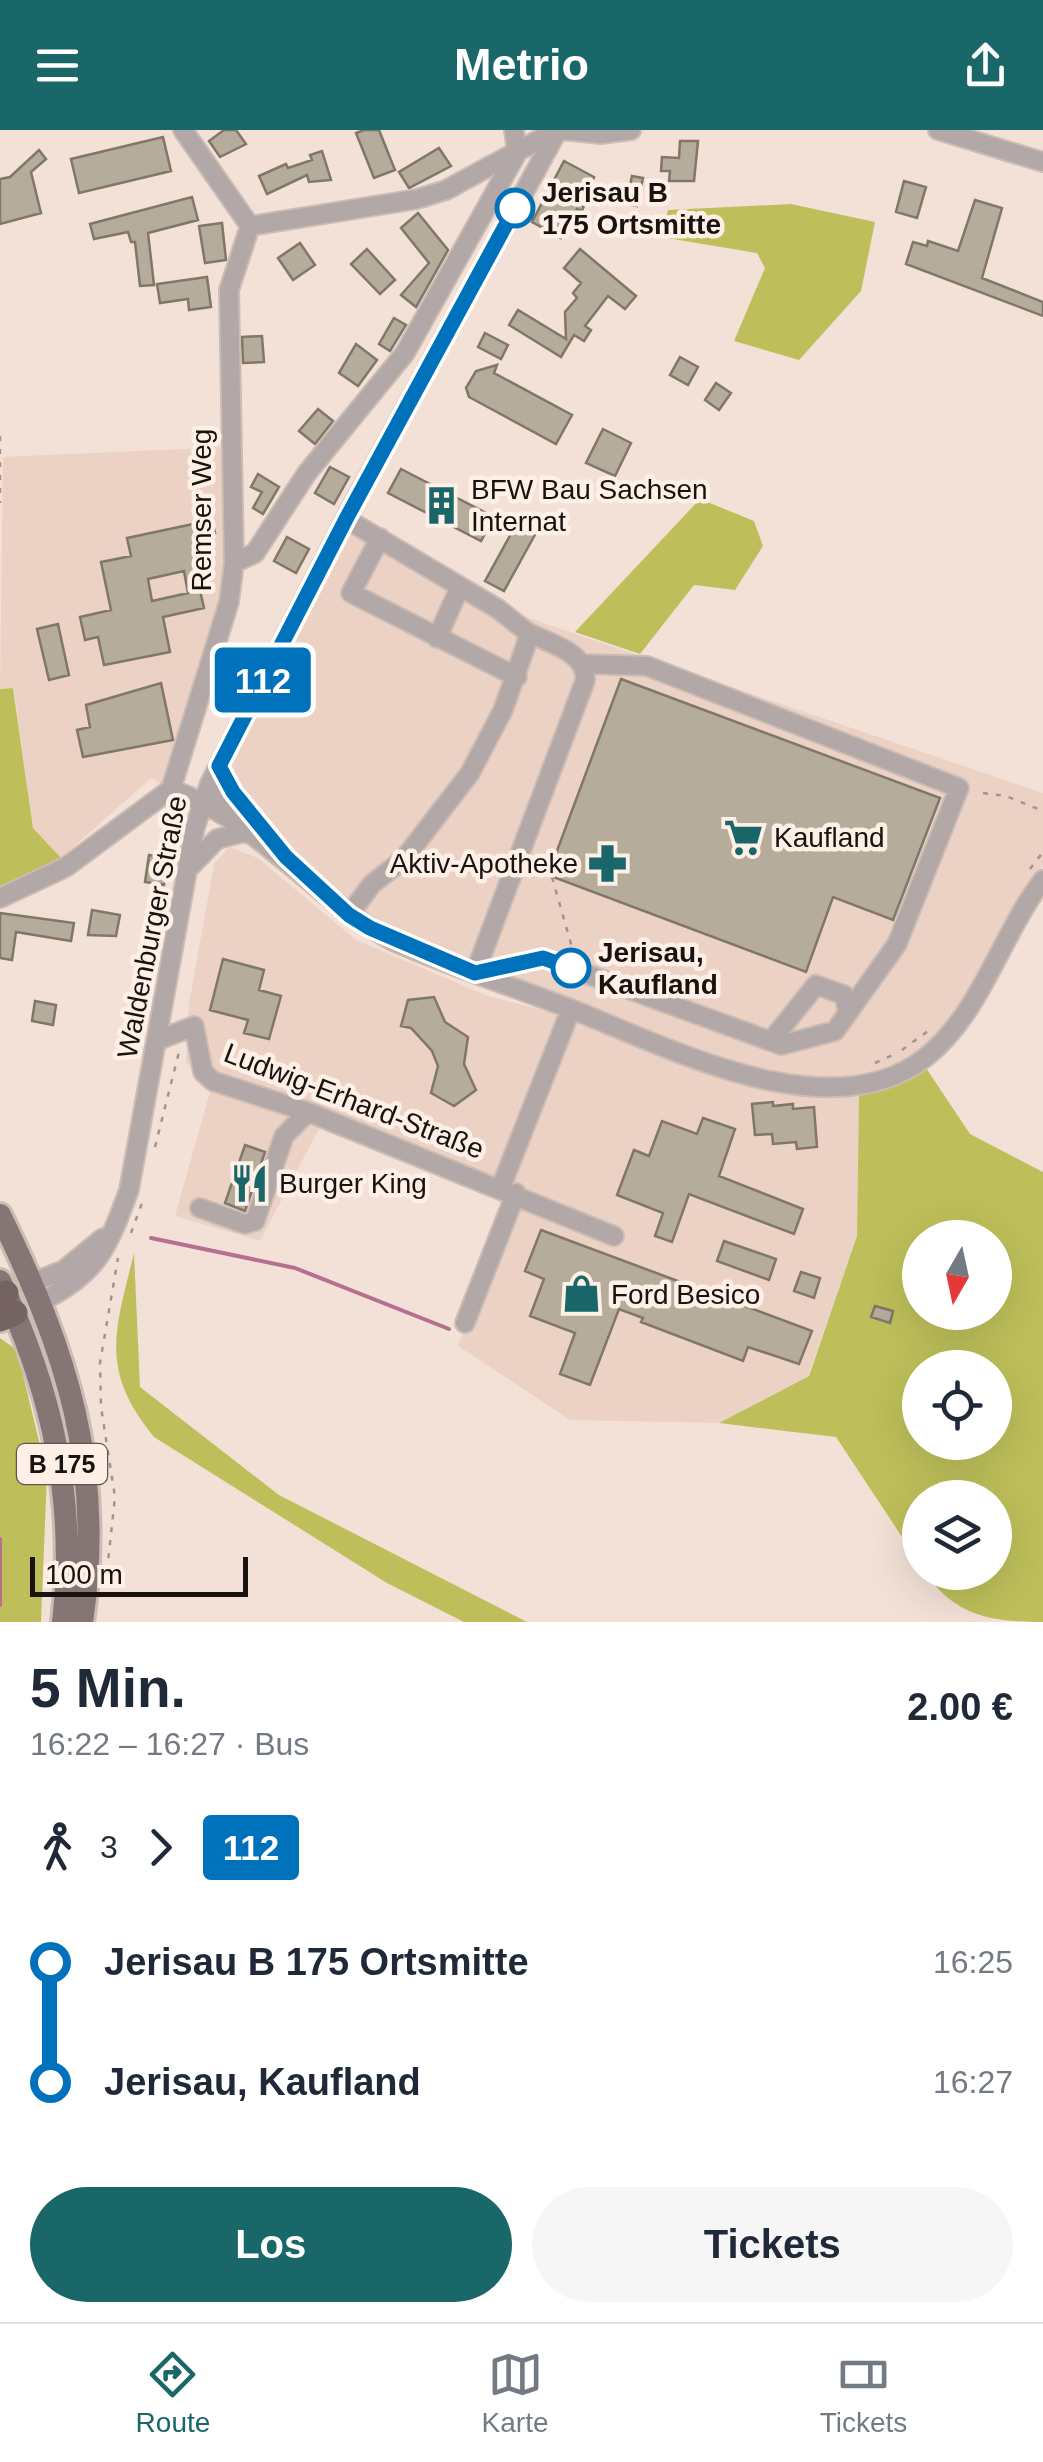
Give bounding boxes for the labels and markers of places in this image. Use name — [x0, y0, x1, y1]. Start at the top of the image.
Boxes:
place label: Jerisau B 175 Ortsmitte — [542, 177, 721, 240]
marker: Jerisau B 175 Ortsmitte — [496, 189, 534, 227]
place label: BFW Bau Sachsen Internat — [471, 474, 708, 537]
building icon: BFW Bau Sachsen Internat — [420, 484, 462, 526]
supermarket icon: Kaufland — [723, 816, 765, 858]
place label: Kaufland — [774, 822, 885, 853]
pharmacy icon: Aktiv-Apotheke — [587, 842, 629, 884]
place label: Aktiv-Apotheke — [390, 848, 578, 879]
place label: Jerisau, Kaufland — [598, 937, 718, 1000]
marker: Jerisau, Kaufland — [552, 949, 590, 987]
restaurant icon: Burger King — [228, 1162, 270, 1204]
place label: Burger King — [279, 1168, 427, 1199]
shop icon: Ford Besico — [560, 1273, 602, 1315]
place label: Ford Besico — [611, 1279, 760, 1310]

